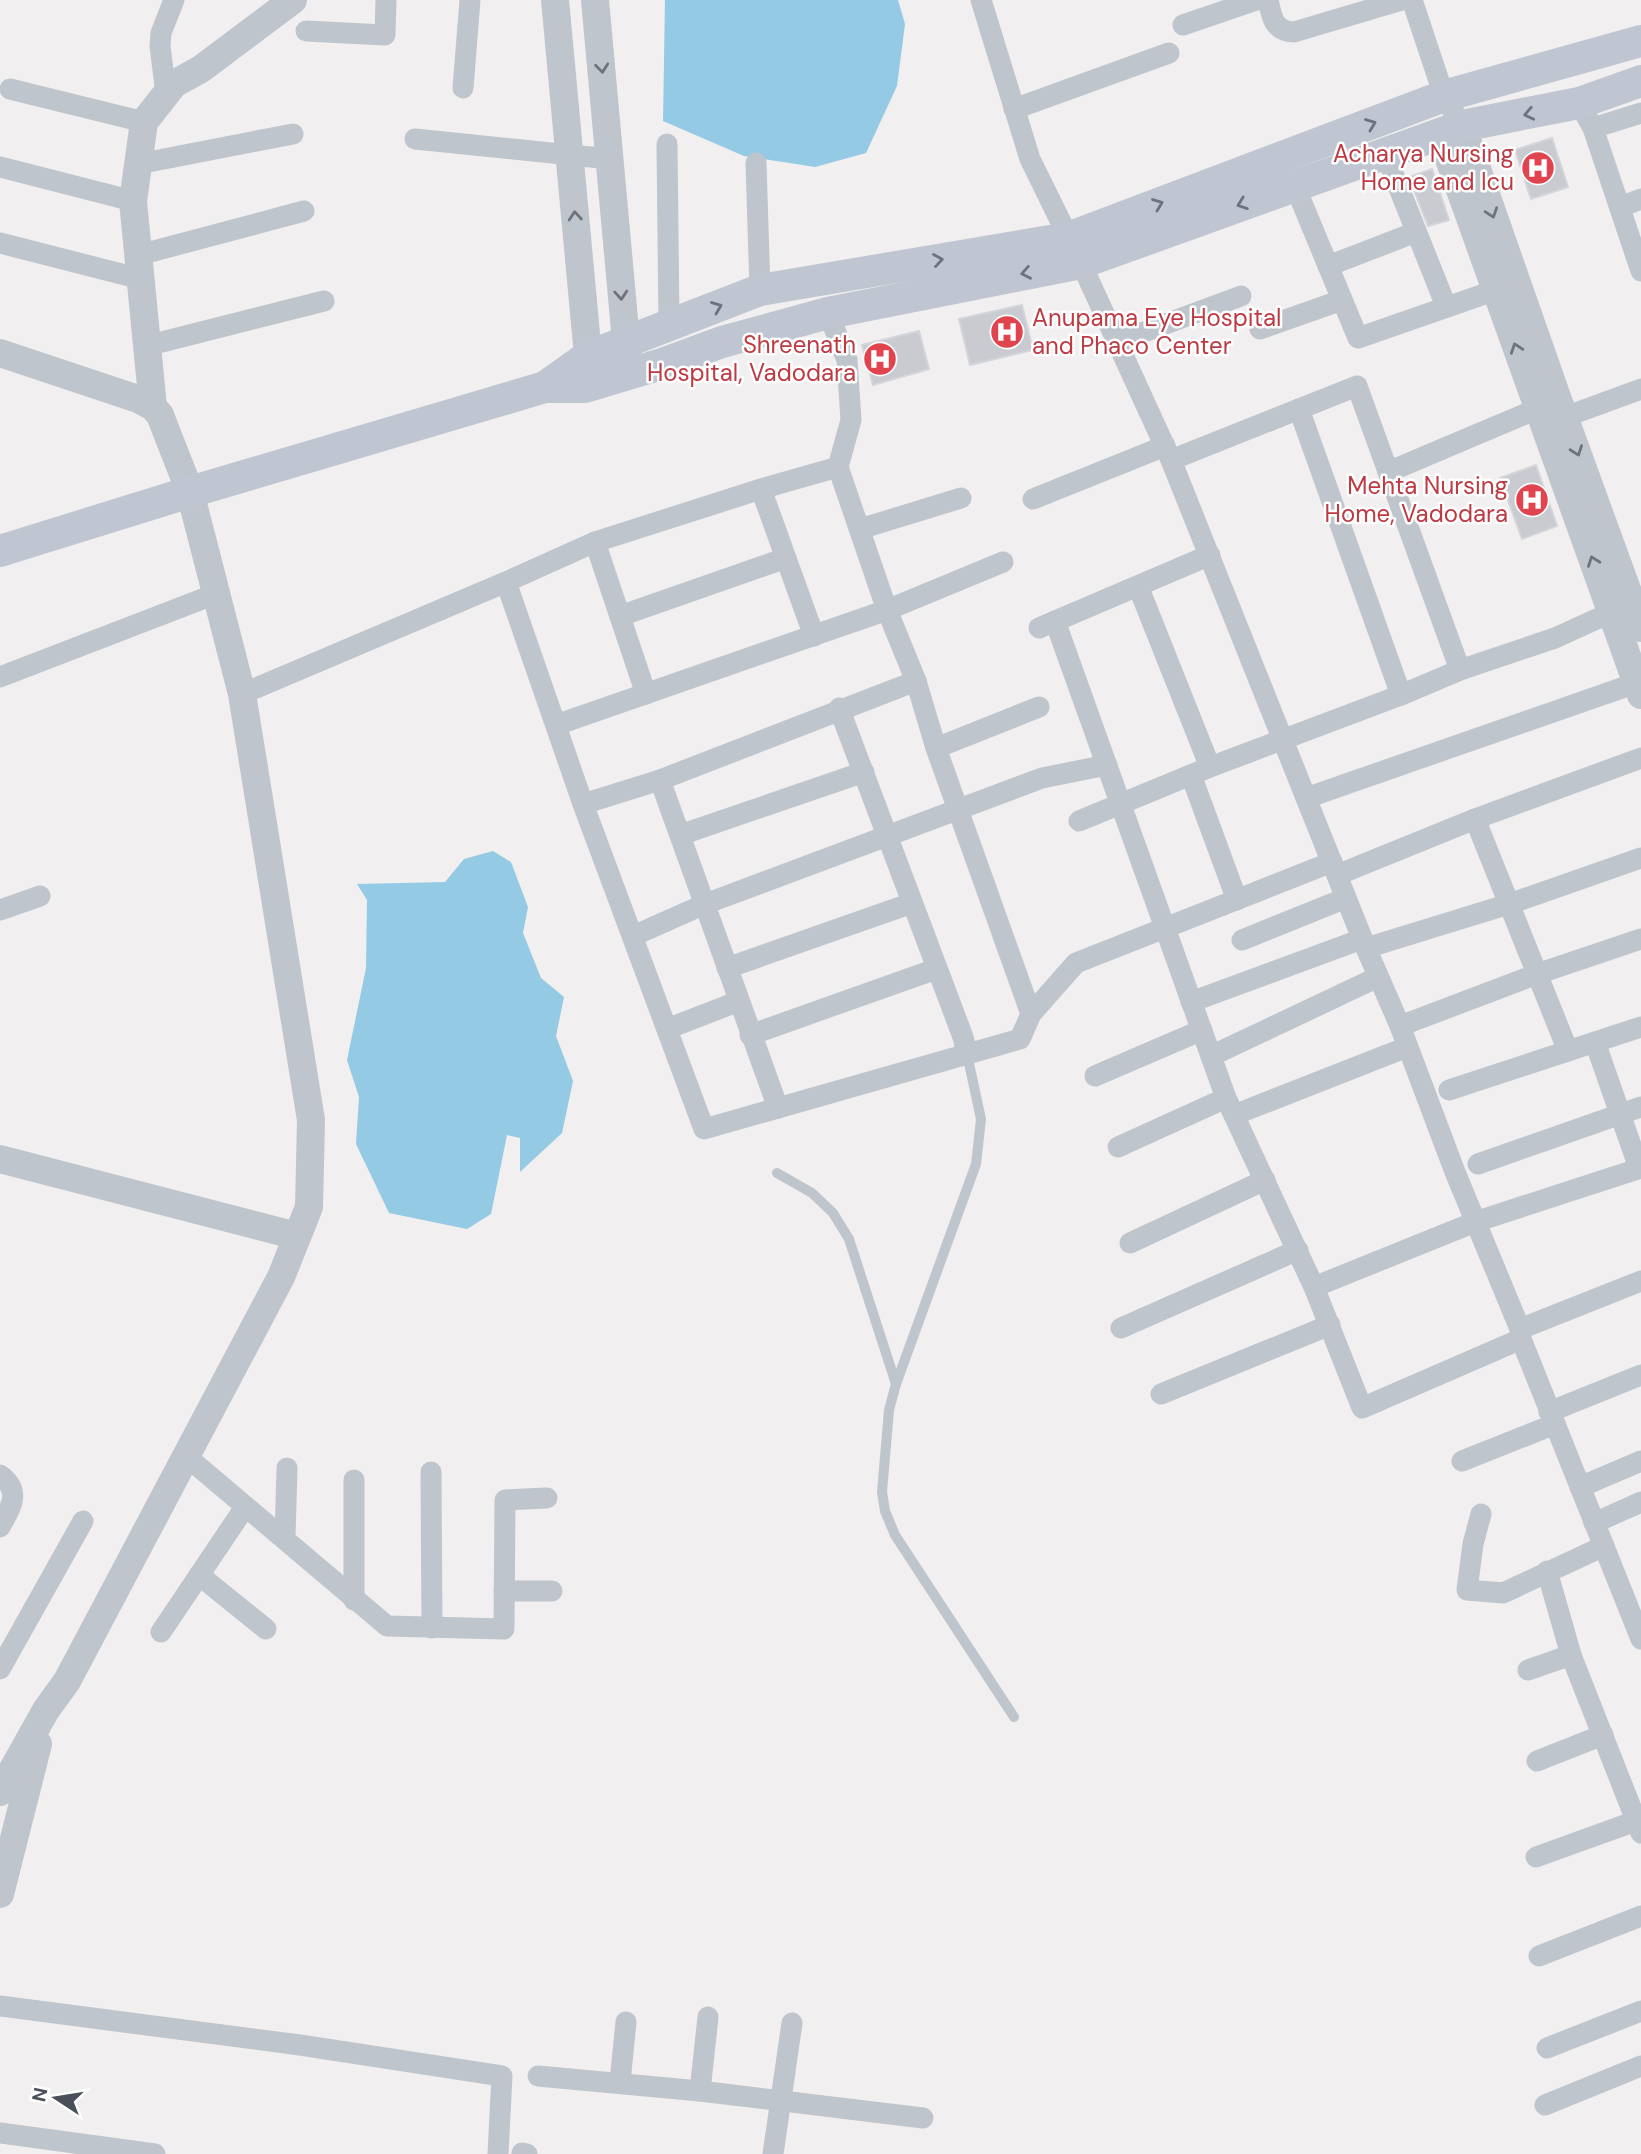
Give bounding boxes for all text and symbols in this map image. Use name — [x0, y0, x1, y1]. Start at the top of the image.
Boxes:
one-way arrow — [594, 62, 609, 74]
one-way arrow — [1523, 105, 1535, 120]
one-way arrow — [1364, 118, 1376, 132]
place label: Acharya Nursing Home and Icu — [1333, 138, 1514, 197]
hospital icon: Acharya Nursing Home and Icu — [1519, 149, 1557, 187]
one-way arrow — [1237, 196, 1249, 210]
one-way arrow — [1151, 199, 1163, 213]
one-way arrow — [1484, 207, 1498, 219]
one-way arrow — [568, 210, 583, 221]
one-way arrow — [932, 253, 944, 268]
one-way arrow — [1020, 265, 1032, 280]
one-way arrow — [613, 289, 628, 300]
one-way arrow — [710, 301, 722, 315]
place label: Anupama Eye Hospital and Phaco Center — [1032, 302, 1281, 361]
hospital icon: Anupama Eye Hospital and Phaco Center — [988, 313, 1026, 351]
place label: Shreenath Hospital, Vadodara — [647, 329, 856, 388]
hospital icon: Shreenath Hospital, Vadodara — [861, 340, 899, 378]
one-way arrow — [1510, 342, 1524, 354]
one-way arrow — [1569, 444, 1583, 456]
place label: Mehta Nursing Home, Vadodara — [1325, 470, 1508, 529]
hospital icon: Mehta Nursing Home, Vadodara — [1513, 481, 1551, 519]
one-way arrow — [1587, 556, 1601, 568]
north arrow — [21, 2063, 91, 2133]
text: N — [26, 2085, 54, 2104]

